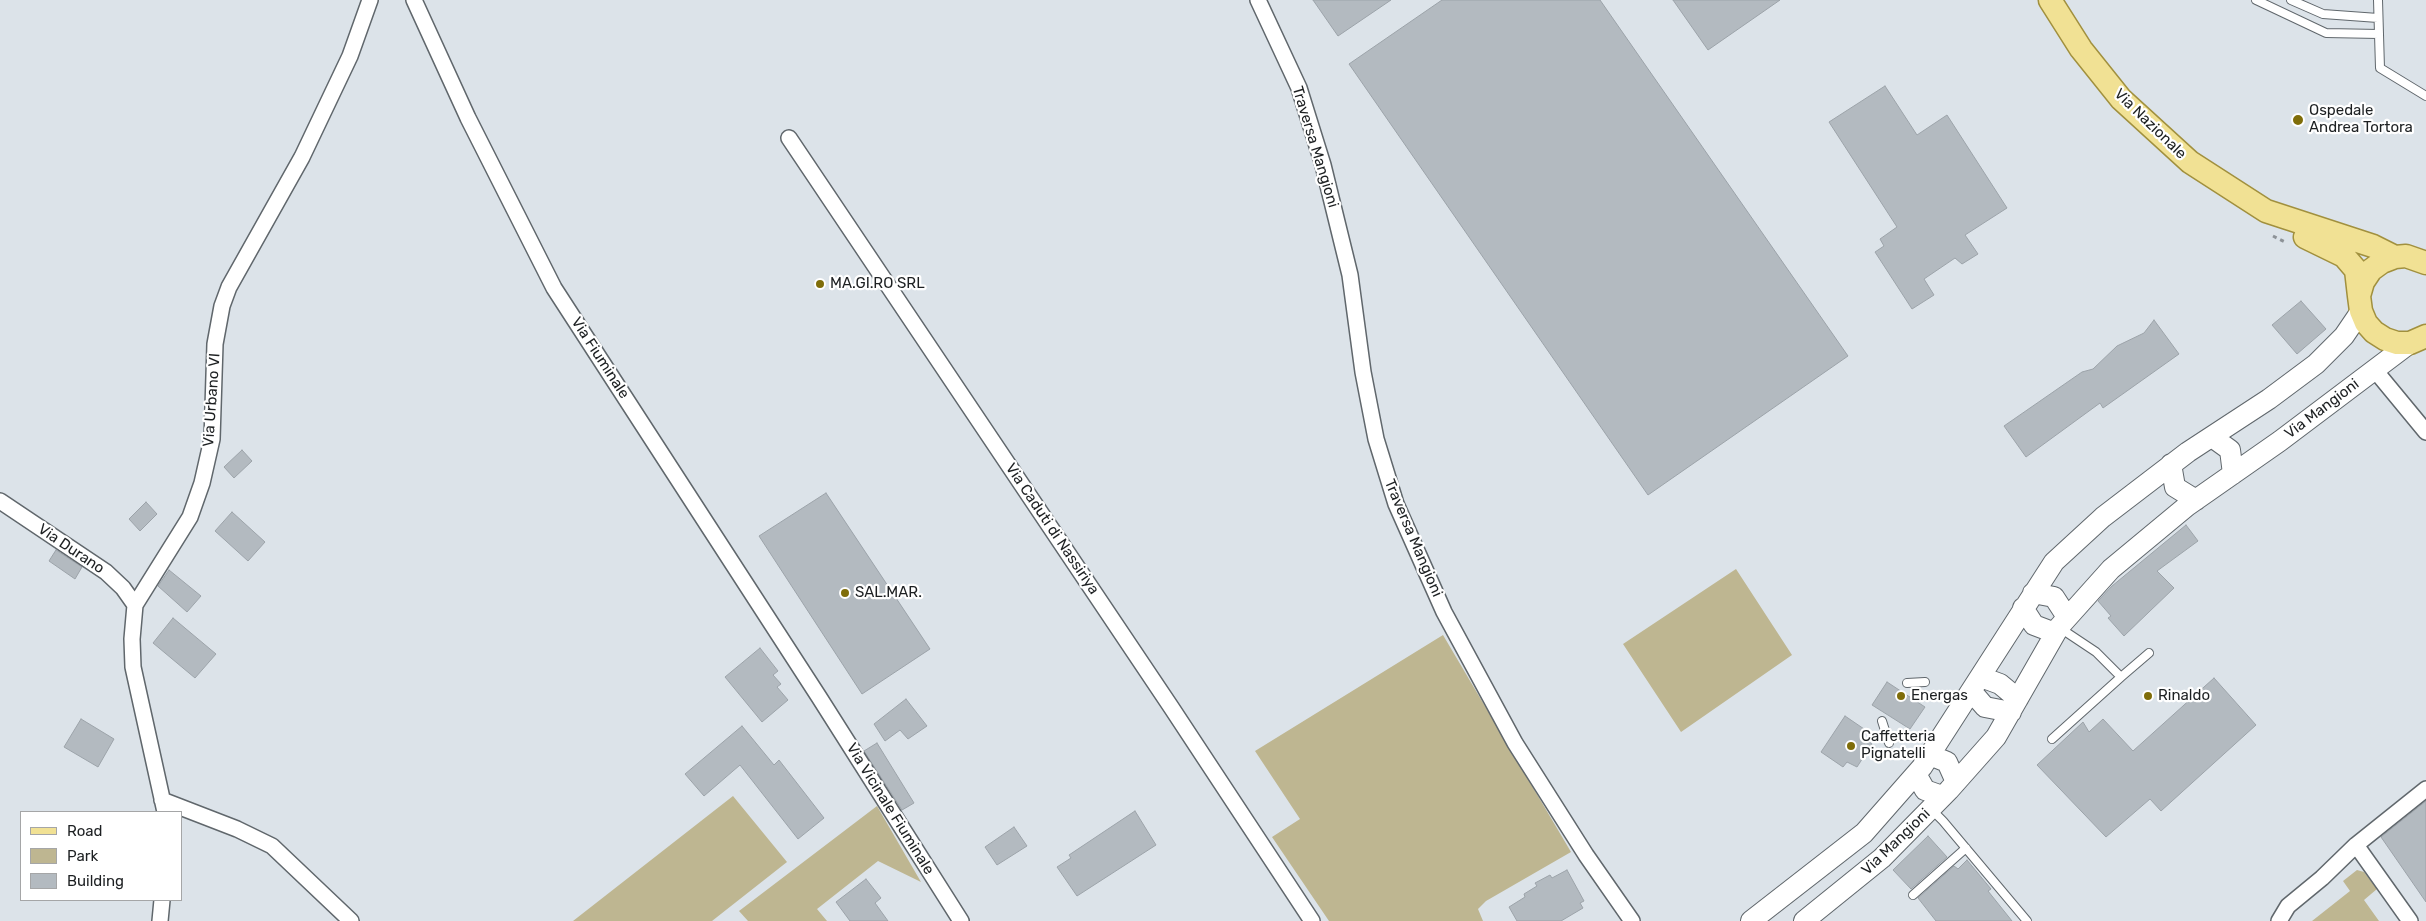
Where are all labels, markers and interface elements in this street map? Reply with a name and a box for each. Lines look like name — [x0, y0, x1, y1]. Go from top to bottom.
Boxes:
street label: Traversa Mangioni — [1288, 84, 1342, 210]
street label: Via Nazionale — [2110, 85, 2190, 163]
place label: Ospedale Andrea Tortora — [2309, 102, 2413, 137]
marker: Ospedale Andrea Tortora — [2291, 113, 2305, 127]
place label: MA.GI.RO SRL — [830, 275, 925, 293]
marker: MA.GI.RO SRL — [814, 278, 826, 290]
street label: Via Fiuminale — [567, 314, 633, 402]
street label: Via Urbano VI — [200, 352, 224, 448]
street label: Via Mangioni — [2281, 375, 2363, 443]
street label: Via Caduti di Nassiriya — [1001, 460, 1103, 598]
street label: Traversa Mangioni — [1380, 476, 1446, 600]
street label: Via Durano — [34, 520, 108, 578]
place label: SAL.MAR. — [855, 584, 922, 602]
marker: SAL.MAR. — [839, 587, 851, 599]
place label: Energas — [1911, 687, 1968, 705]
place label: Rinaldo — [2158, 687, 2210, 705]
marker: Energas — [1895, 690, 1907, 702]
marker: Rinaldo — [2142, 690, 2154, 702]
place label: Caffetteria Pignatelli — [1861, 728, 1936, 763]
street label: Via Vicinale Fiuminale — [842, 740, 938, 878]
marker: Caffetteria Pignatelli — [1845, 740, 1857, 752]
street label: Via Mangioni — [1858, 805, 1934, 879]
legend — [20, 811, 182, 901]
text: Road — [67, 822, 103, 840]
text: Park — [67, 847, 98, 865]
text: Building — [67, 872, 124, 890]

